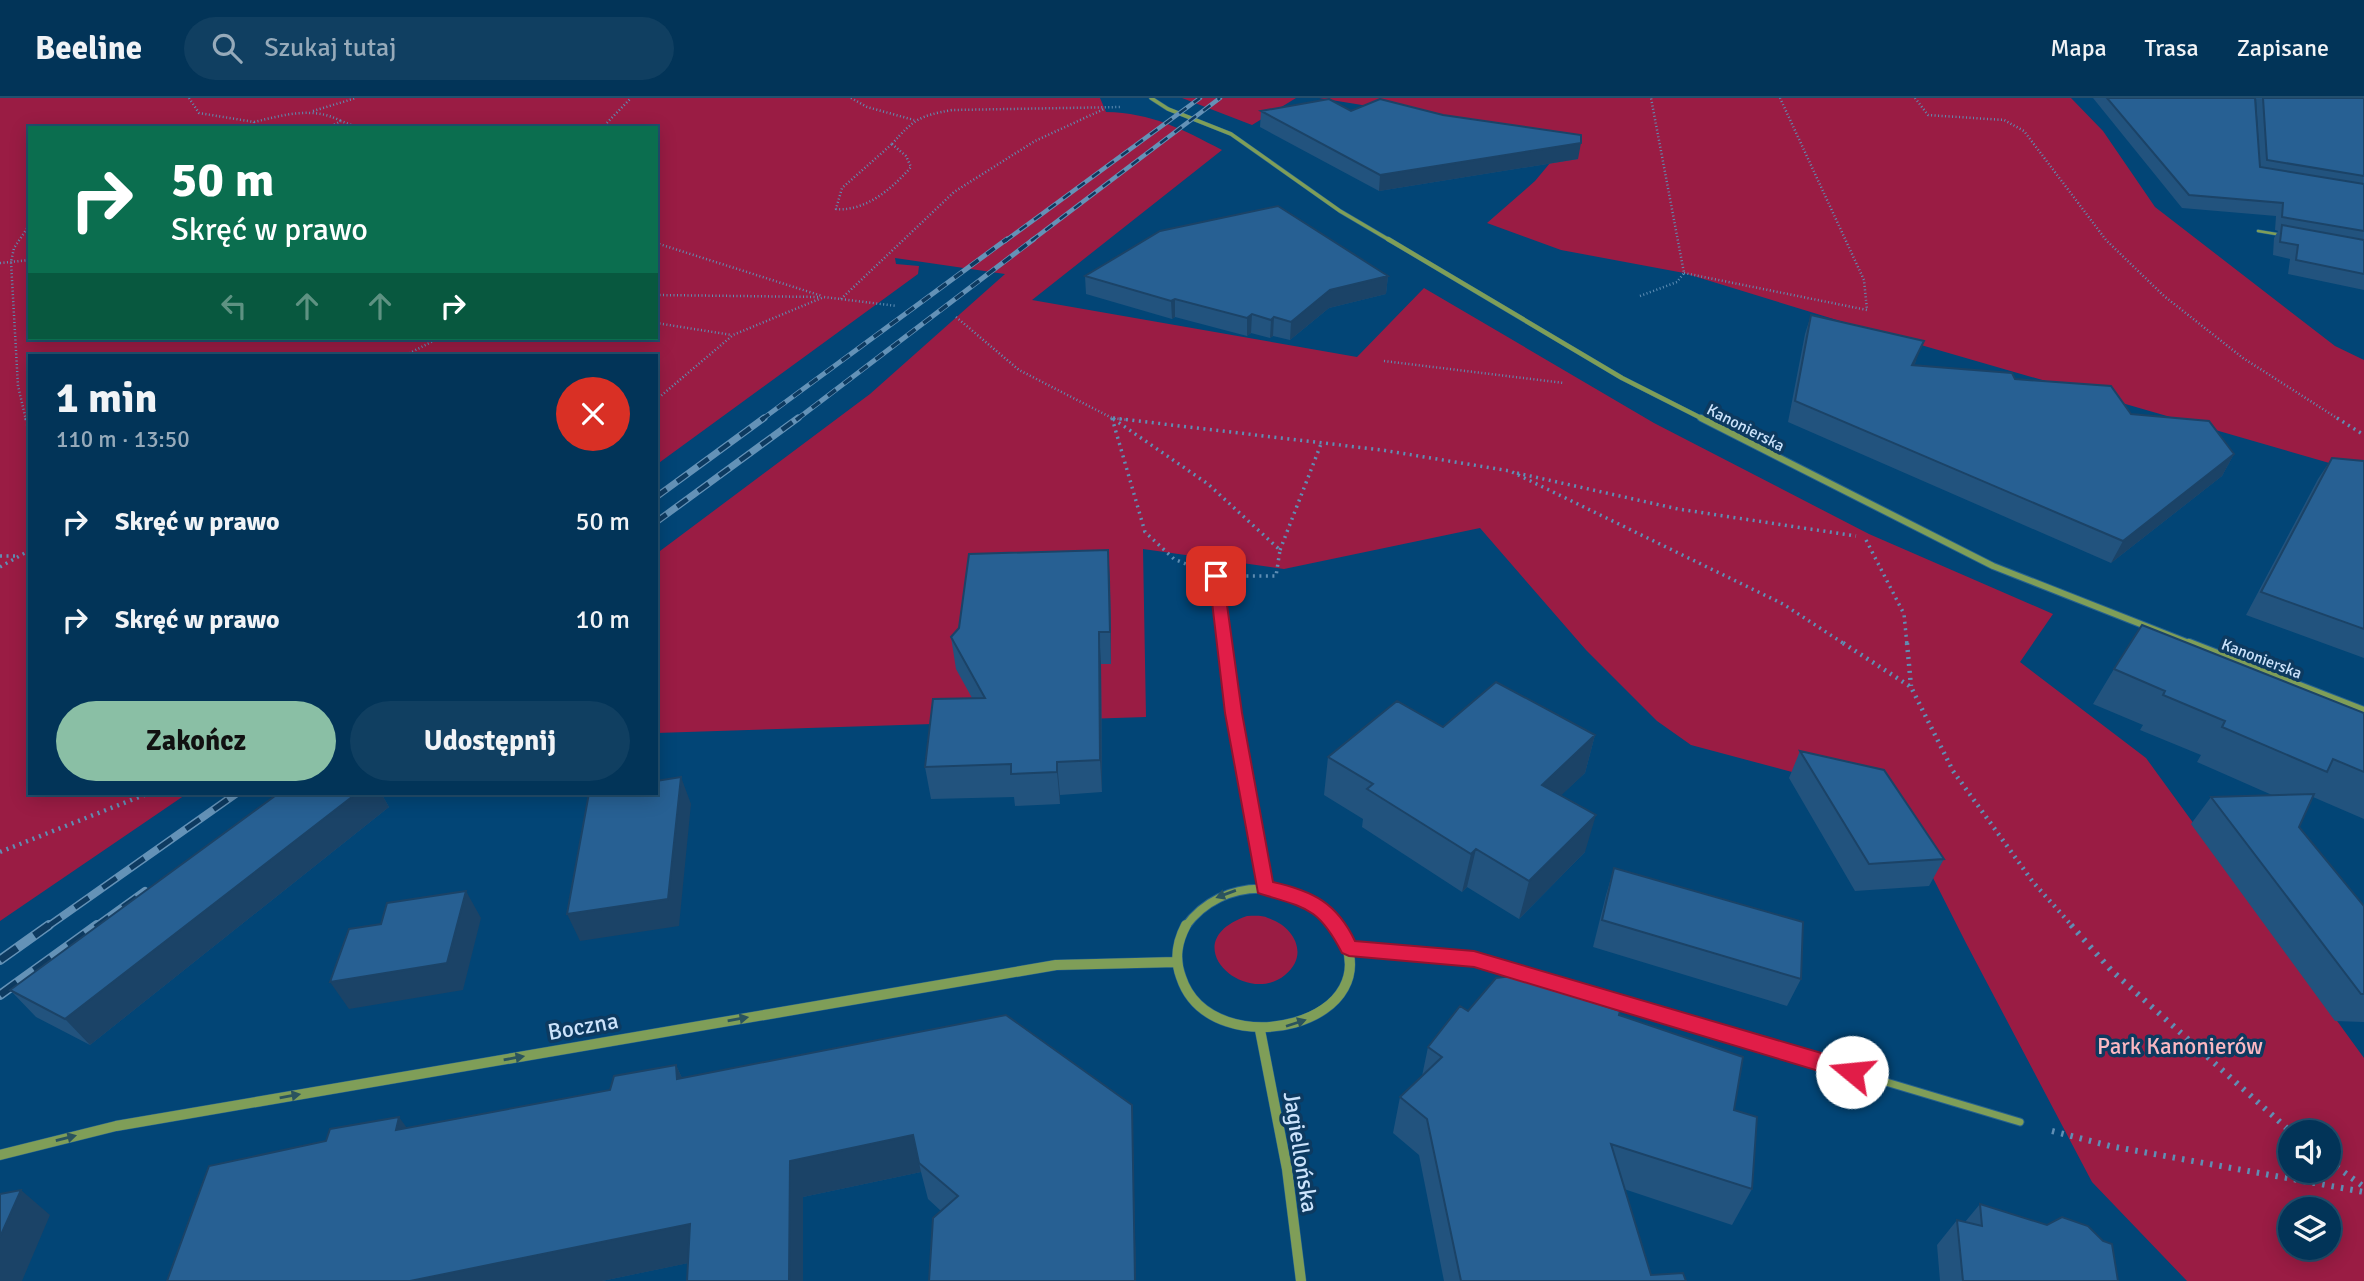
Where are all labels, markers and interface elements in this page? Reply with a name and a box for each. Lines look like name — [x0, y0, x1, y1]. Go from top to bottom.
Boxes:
search box — [184, 17, 674, 80]
text: Beeline — [35, 28, 142, 69]
icon: search — [208, 29, 246, 67]
text: Szukaj tutaj — [264, 32, 396, 64]
text: Mapa — [2050, 33, 2107, 63]
text: Trasa — [2145, 33, 2199, 63]
text: Zapisane — [2237, 33, 2329, 63]
text: 50 m — [171, 150, 274, 210]
icon: right — [56, 154, 147, 245]
text: Skręć w prawo — [171, 210, 368, 249]
icon: left — [215, 287, 253, 325]
icon: ahead — [288, 287, 326, 325]
icon: ahead — [361, 287, 399, 325]
icon: right — [434, 287, 472, 325]
text: 1 min — [56, 373, 157, 424]
button: close — [556, 377, 630, 451]
street label: Kanonierska — [1703, 400, 1788, 456]
text: 110 m · 13:50 — [56, 425, 190, 454]
icon: right — [56, 503, 94, 541]
text: Skręć w prawo — [115, 506, 280, 538]
text: 50 m — [575, 506, 630, 538]
pin — [1186, 546, 1246, 606]
icon: arrive — [1197, 557, 1235, 595]
icon: right — [56, 601, 94, 639]
text: Skręć w prawo — [115, 604, 280, 636]
text: 10 m — [575, 604, 630, 636]
street label: Kanonierska — [2218, 634, 2305, 683]
button: Zakończ — [56, 701, 336, 781]
button: Udostępnij — [350, 701, 630, 781]
one-way arrow — [1215, 889, 1236, 900]
street label: Boczna — [546, 1006, 621, 1047]
one-way arrow — [727, 1013, 749, 1024]
one-way arrow — [1286, 1017, 1307, 1028]
park label: Park Kanonierów — [2097, 1032, 2263, 1061]
position arrow — [1815, 1035, 1889, 1109]
one-way arrow — [503, 1052, 525, 1063]
one-way arrow — [279, 1090, 301, 1101]
street label: Jagiellońska — [1277, 1090, 1324, 1215]
map controls — [2278, 1120, 2341, 1260]
button: sound — [2278, 1120, 2341, 1183]
one-way arrow — [55, 1132, 77, 1143]
button: layers — [2278, 1197, 2341, 1260]

